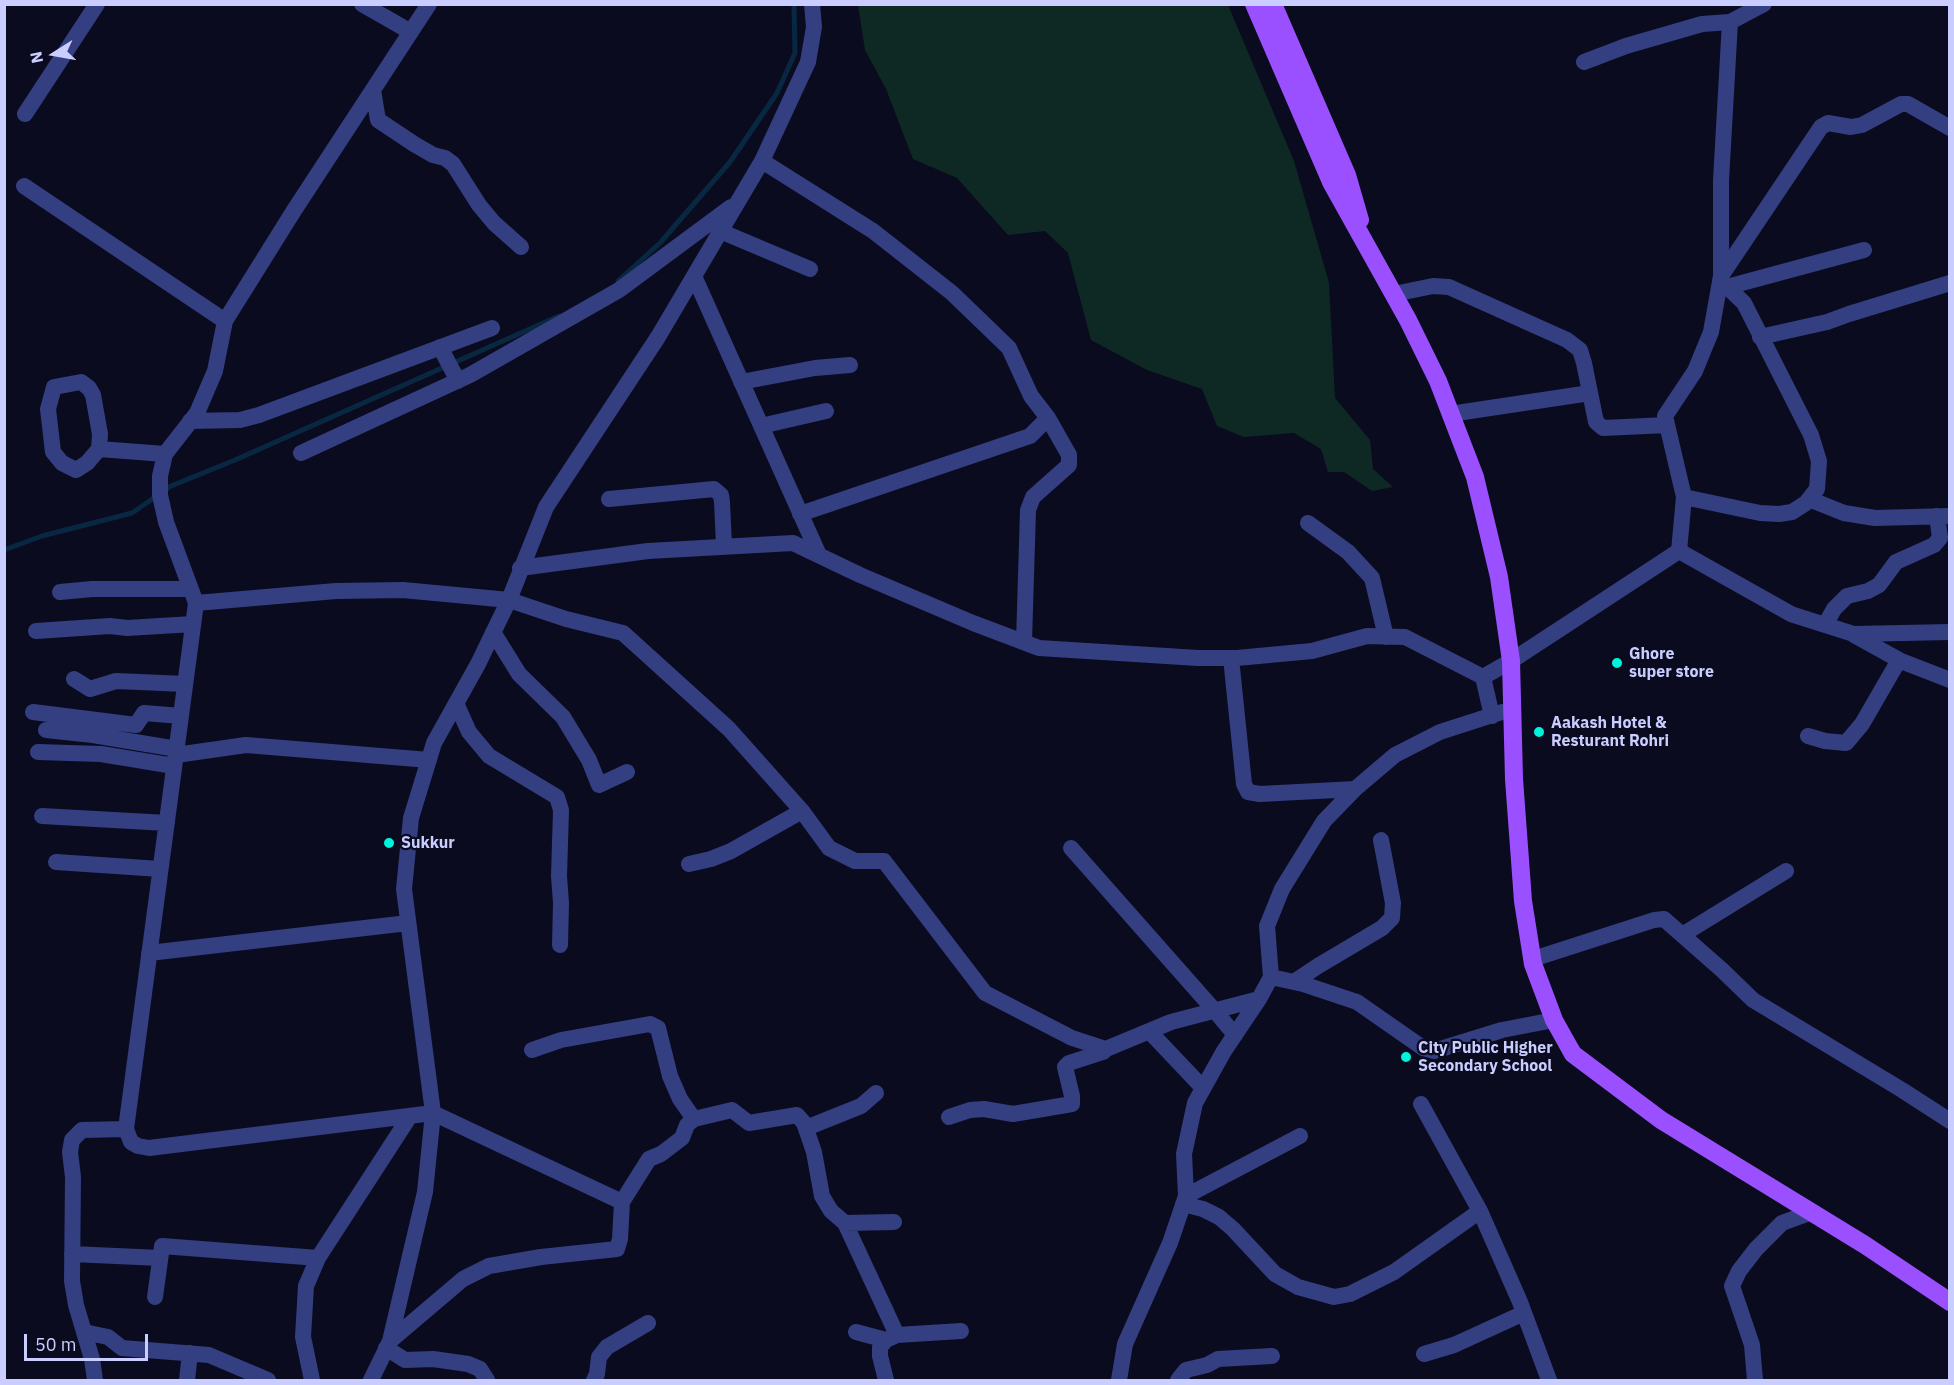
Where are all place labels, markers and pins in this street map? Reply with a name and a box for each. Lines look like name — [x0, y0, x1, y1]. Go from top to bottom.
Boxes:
place label: Ghore super store — [1629, 644, 1714, 682]
marker: Ghore super store — [1610, 656, 1624, 670]
place label: Aakash Hotel & Resturant Rohri — [1551, 713, 1669, 751]
marker: Aakash Hotel & Resturant Rohri — [1532, 725, 1546, 739]
place label: Sukkur — [401, 833, 455, 853]
marker: Sukkur — [382, 836, 396, 850]
place label: City Public Higher Secondary School — [1418, 1038, 1553, 1076]
marker: City Public Higher Secondary School — [1399, 1050, 1413, 1064]

